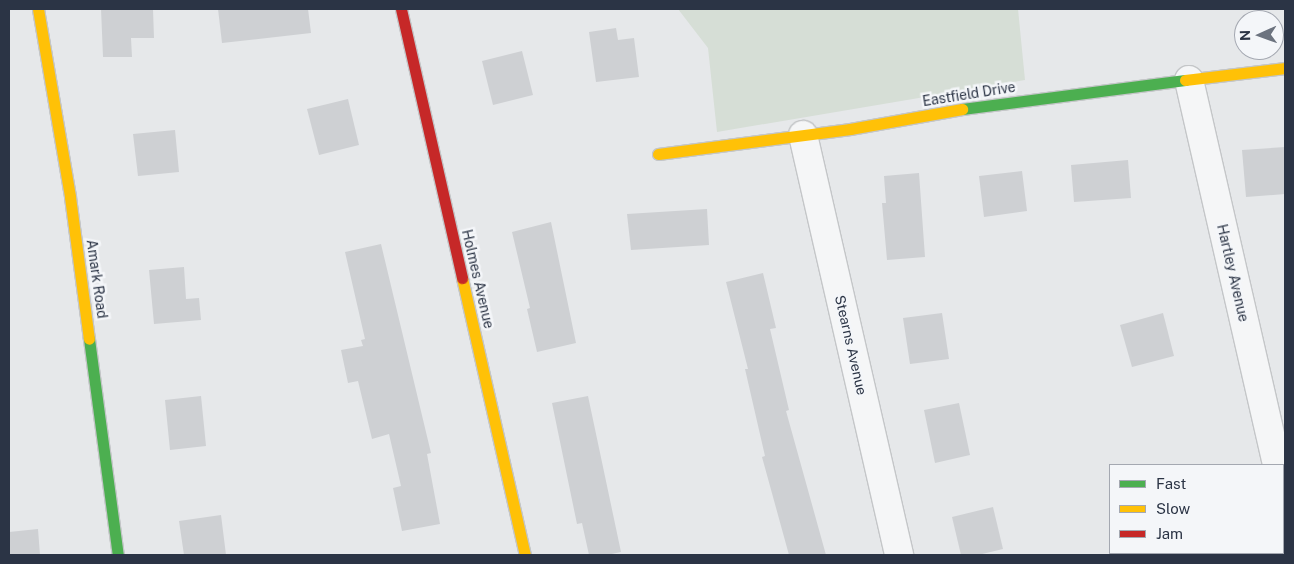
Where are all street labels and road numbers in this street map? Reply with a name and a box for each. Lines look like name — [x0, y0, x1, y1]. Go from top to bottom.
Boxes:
street label: Eastfield Drive — [921, 78, 1017, 110]
street label: Hartley Avenue — [1214, 222, 1252, 324]
street label: Holmes Avenue — [458, 228, 498, 330]
street label: Amark Road — [83, 238, 111, 320]
street label: Stearns Avenue — [831, 293, 871, 397]

